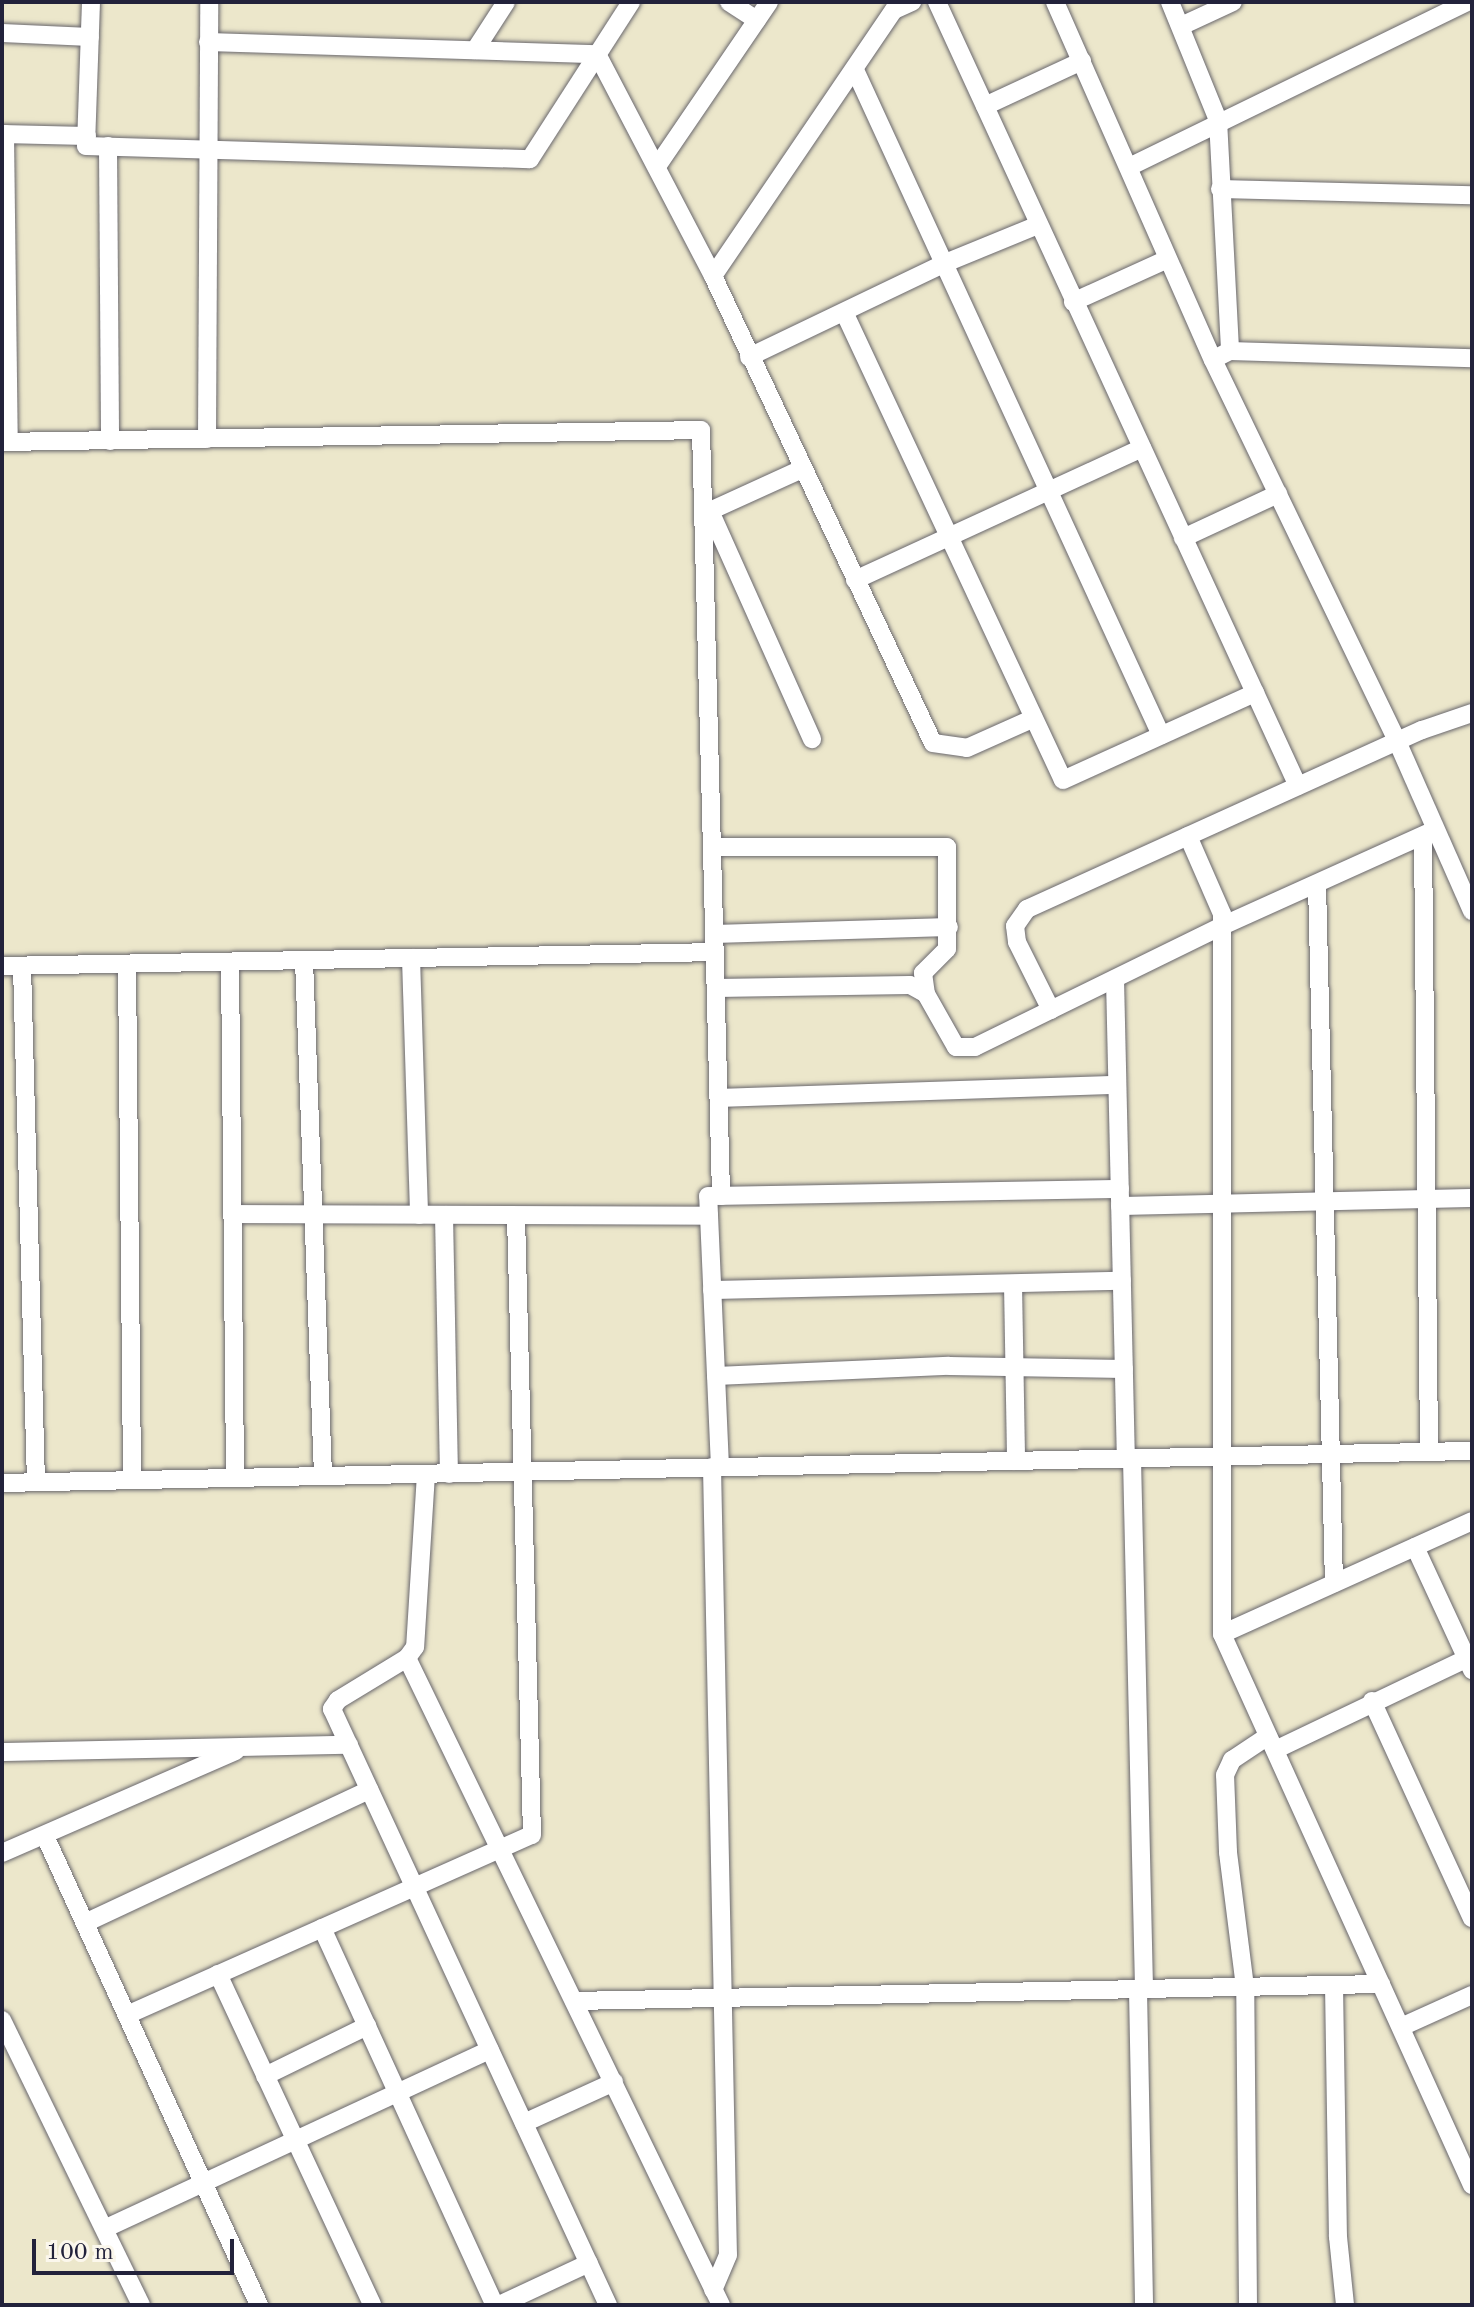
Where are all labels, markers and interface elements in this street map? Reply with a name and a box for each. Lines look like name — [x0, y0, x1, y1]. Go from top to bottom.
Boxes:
scale bar — [36, 2223, 238, 2273]
text: 100 m — [46, 2241, 114, 2265]

